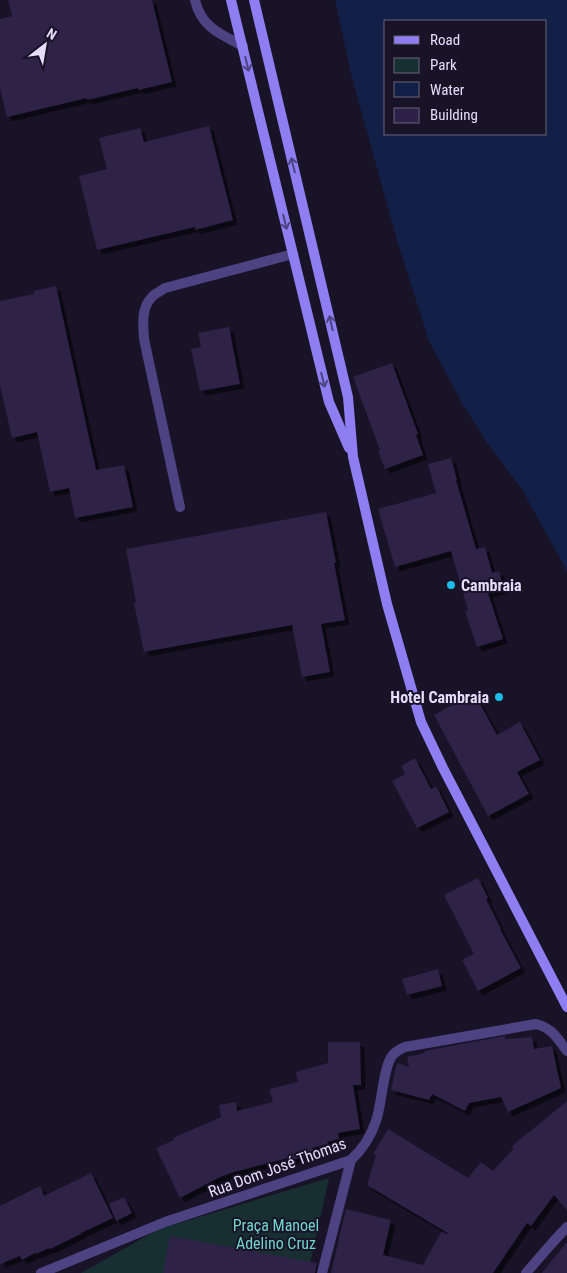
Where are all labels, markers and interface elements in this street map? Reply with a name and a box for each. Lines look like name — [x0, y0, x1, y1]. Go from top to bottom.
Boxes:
north arrow — [20, 20, 70, 70]
legend — [384, 20, 547, 135]
text: N — [44, 25, 59, 43]
text: Road — [430, 31, 460, 49]
one-way arrow — [243, 56, 252, 72]
text: Park — [430, 56, 457, 74]
text: Water — [430, 81, 465, 99]
text: Building — [430, 106, 478, 124]
one-way arrow — [288, 157, 297, 173]
one-way arrow — [281, 214, 290, 230]
one-way arrow — [326, 315, 335, 331]
one-way arrow — [319, 372, 329, 388]
place label: Cambraia — [461, 576, 522, 595]
marker: Cambraia — [445, 579, 457, 591]
place label: Hotel Cambraia — [390, 688, 489, 707]
marker: Hotel Cambraia — [493, 691, 505, 703]
street label: Rua Dom José Thomas — [206, 1134, 349, 1201]
park label: Praça Manoel Adelino Cruz — [233, 1216, 319, 1253]

